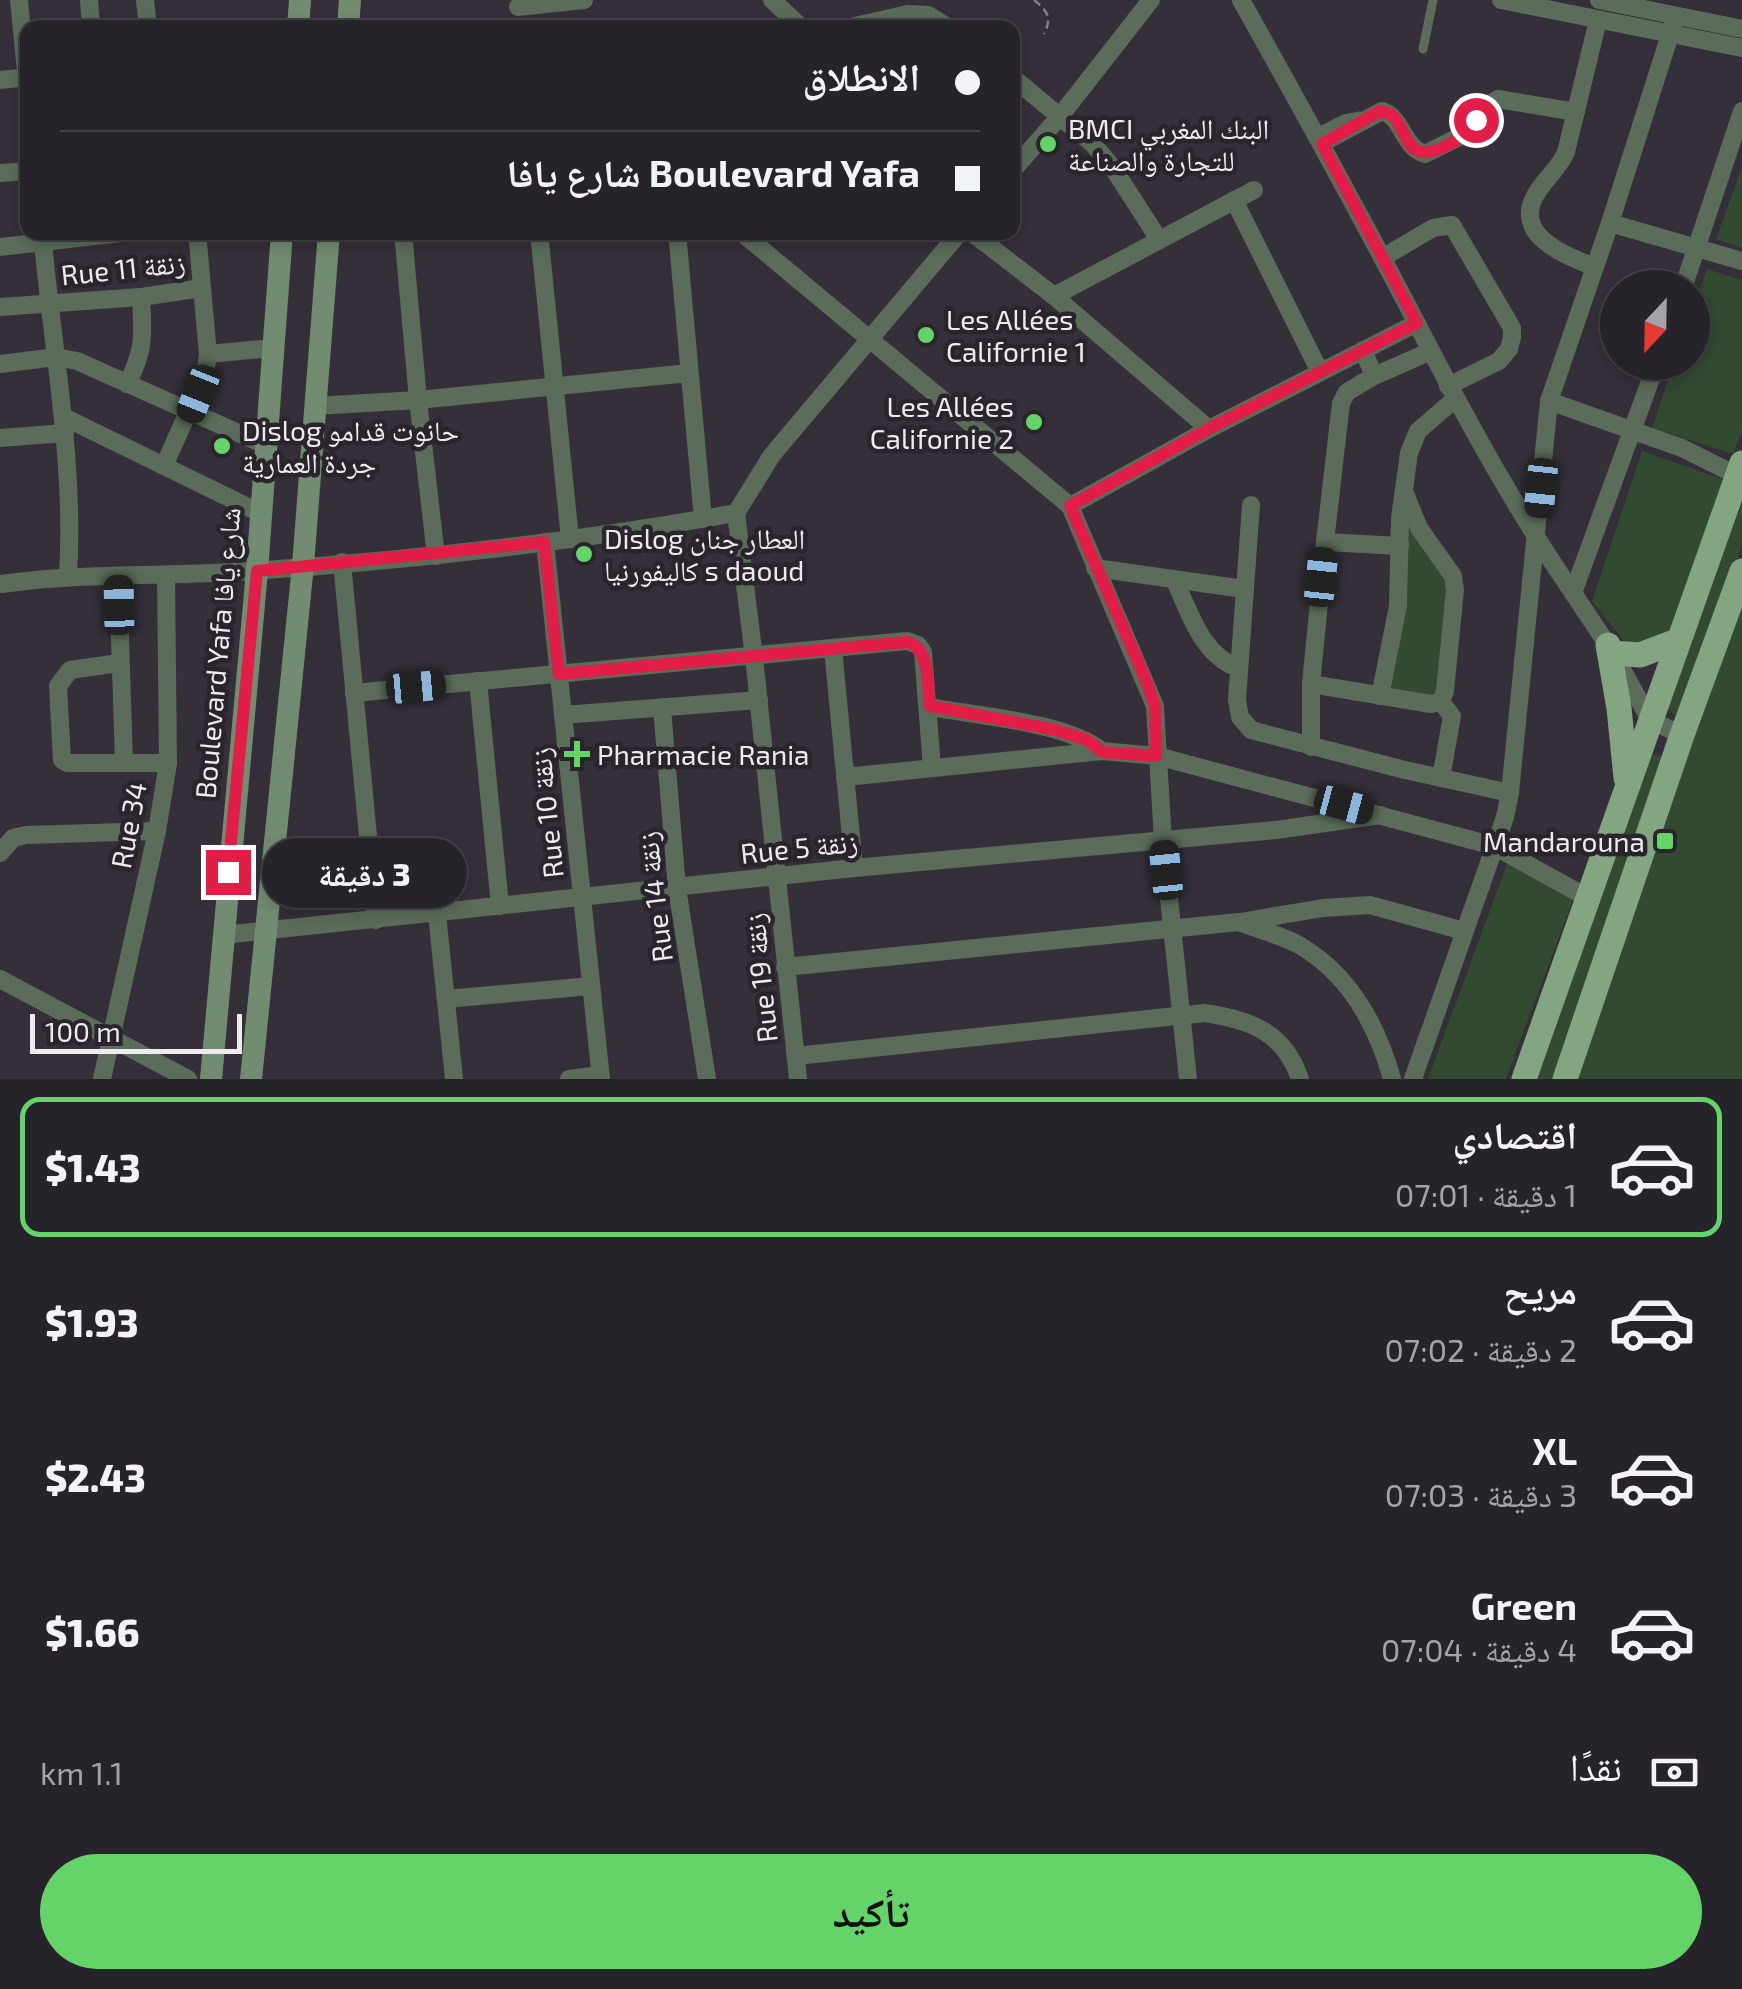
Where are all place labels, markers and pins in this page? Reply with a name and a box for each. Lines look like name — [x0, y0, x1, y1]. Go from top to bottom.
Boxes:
place label: BMCI البنك المغربي للتجارة والصناعة — [1068, 111, 1269, 177]
marker: BMCI البنك المغربي للتجارة والصناعة — [1037, 133, 1059, 155]
place label: Les Allées Californie 1 — [946, 302, 1086, 368]
marker: Les Allées Californie 1 — [915, 324, 937, 346]
place label: Les Allées Californie 2 — [870, 389, 1014, 455]
marker: Les Allées Californie 2 — [1023, 411, 1045, 433]
place label: Dislog حانوت قدامو جردة العمارية — [242, 413, 459, 479]
marker: Dislog حانوت قدامو جردة العمارية — [211, 435, 233, 457]
place label: Dislog العطار جنان كاليفورنيا s daoud — [604, 521, 805, 587]
marker: Dislog العطار جنان كاليفورنيا s daoud — [573, 543, 595, 565]
place label: Pharmacie Rania — [597, 737, 809, 771]
marker: Pharmacie Rania — [566, 743, 588, 765]
place label: Mandarouna — [1483, 824, 1645, 858]
marker: Mandarouna — [1654, 830, 1676, 852]

